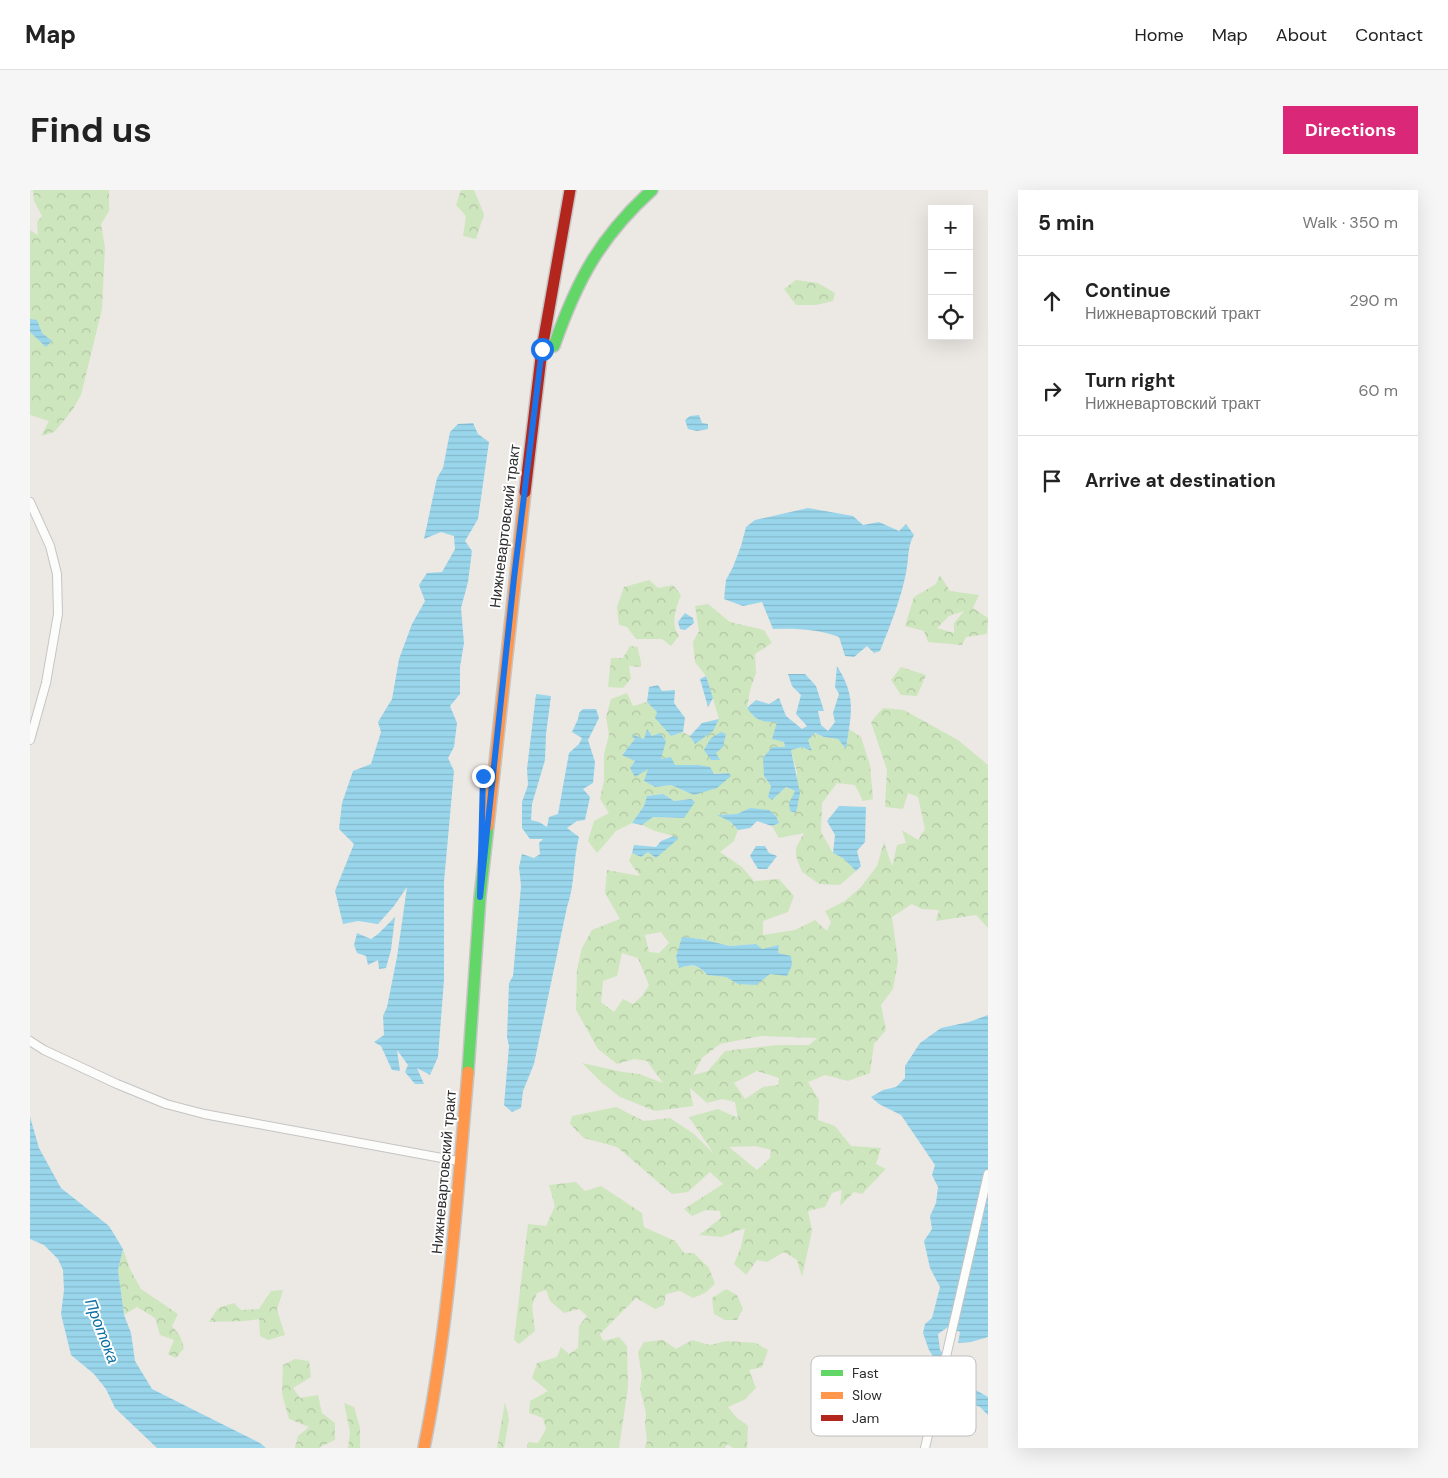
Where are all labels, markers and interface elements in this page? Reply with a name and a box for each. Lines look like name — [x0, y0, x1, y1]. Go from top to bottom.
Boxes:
text: Map — [25, 19, 76, 50]
text: Home — [1134, 23, 1184, 47]
text: Map — [1212, 23, 1248, 47]
text: About — [1276, 23, 1327, 47]
text: Contact — [1355, 23, 1423, 47]
button: Directions — [1283, 106, 1418, 154]
text: Find us — [30, 107, 152, 153]
map controls — [928, 205, 973, 340]
button: + — [928, 205, 973, 250]
text: 5 min — [1038, 209, 1094, 237]
text: Walk · 350 m — [1303, 212, 1398, 233]
button: − — [928, 250, 973, 295]
text: Continue — [1085, 278, 1171, 303]
icon: ahead — [1038, 287, 1066, 315]
text: 290 m — [1349, 290, 1398, 311]
button: locate — [928, 295, 973, 340]
text: Нижневартовский тракт — [1085, 303, 1261, 324]
route start — [531, 338, 554, 361]
text: Turn right — [1085, 368, 1175, 393]
icon: right — [1038, 377, 1066, 405]
text: 60 m — [1358, 380, 1398, 401]
text: Нижневартовский тракт — [1085, 393, 1261, 414]
street label: Нижневартовский тракт — [485, 443, 525, 609]
icon: arrive — [1038, 467, 1066, 495]
text: Arrive at destination — [1085, 468, 1276, 493]
route end — [472, 765, 495, 788]
street label: Нижневартовский тракт — [427, 1089, 461, 1255]
water label: Протока — [80, 1296, 124, 1367]
legend — [811, 1356, 976, 1436]
text: Fast — [852, 1364, 879, 1382]
text: Slow — [852, 1386, 882, 1404]
text: Jam — [852, 1409, 879, 1427]

